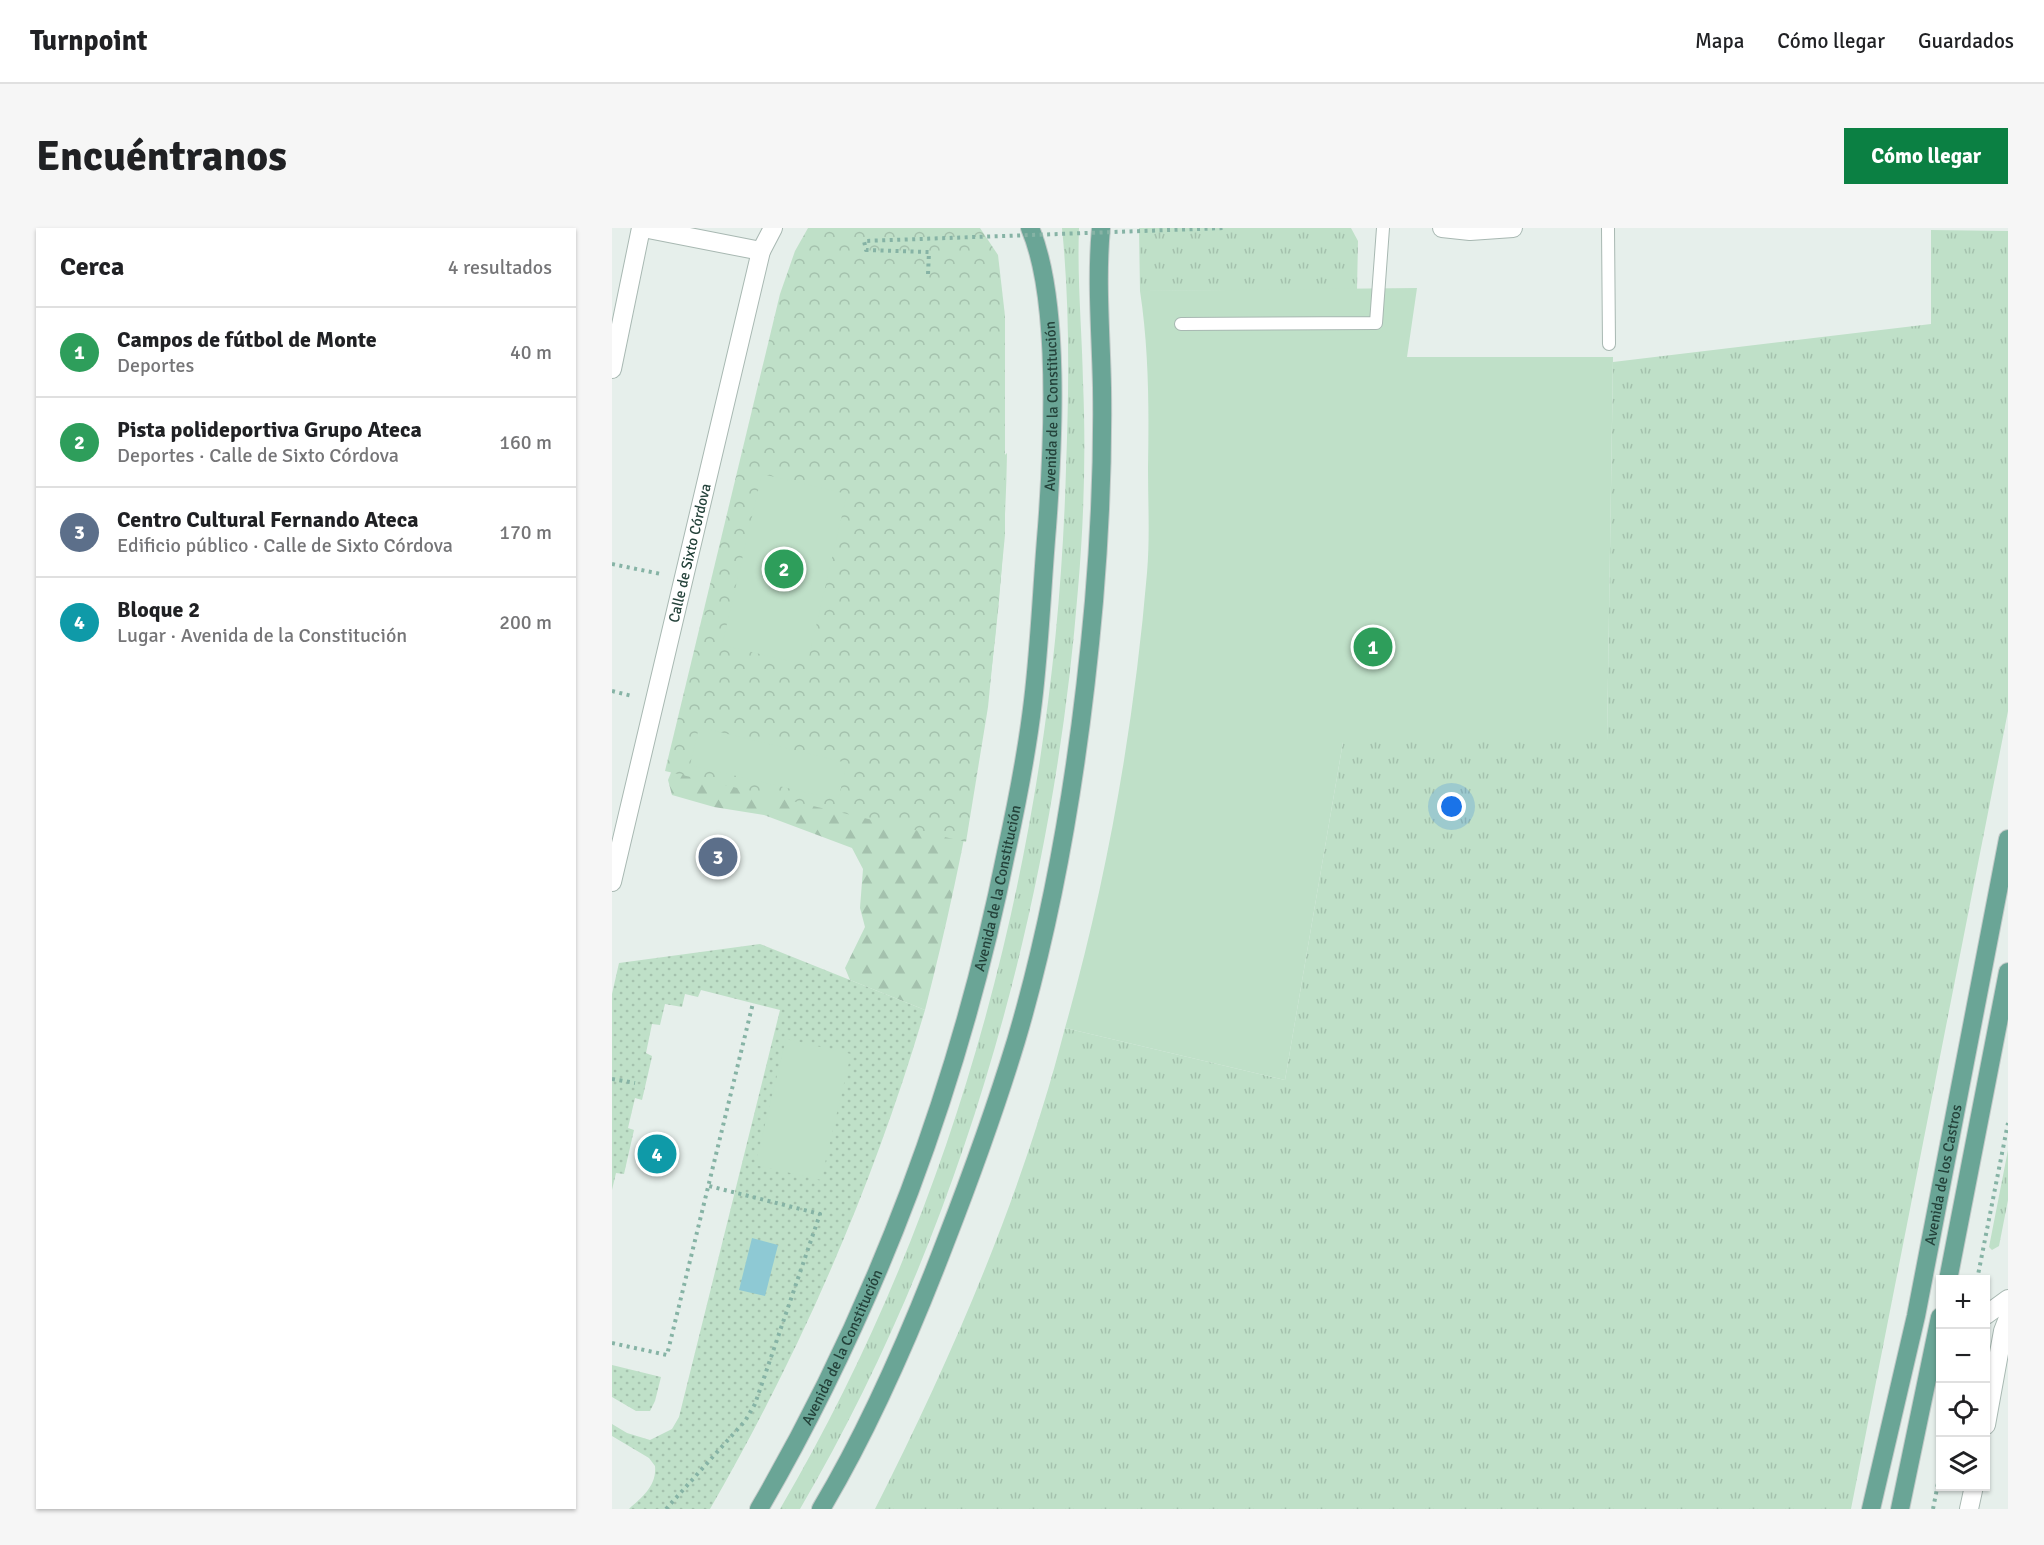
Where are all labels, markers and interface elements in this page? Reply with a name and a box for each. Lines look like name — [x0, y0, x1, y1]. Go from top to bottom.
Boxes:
text: Turnpoint — [30, 24, 147, 58]
text: Mapa — [1695, 28, 1744, 54]
text: Cómo llegar — [1777, 28, 1885, 54]
text: Guardados — [1918, 28, 2014, 54]
button: Cómo llegar — [1844, 128, 2008, 184]
text: Encuéntranos — [36, 131, 287, 182]
text: Cerca — [60, 251, 124, 283]
text: 4 resultados — [448, 255, 552, 280]
street label: Avenida de la Constitución — [1040, 321, 1062, 492]
text: Campos de fútbol de Monte — [117, 326, 377, 353]
text: 1 — [74, 340, 85, 365]
text: 40 m — [510, 340, 552, 365]
text: Deportes — [117, 353, 194, 378]
text: Pista polideportiva Grupo Ateca — [117, 416, 422, 443]
text: 2 — [74, 430, 85, 455]
text: 160 m — [499, 430, 552, 455]
text: Deportes · Calle de Sixto Córdova — [117, 443, 399, 468]
street label: Calle de Sixto Córdova — [665, 482, 715, 624]
text: Centro Cultural Fernando Ateca — [117, 506, 419, 533]
text: 3 — [74, 520, 85, 545]
text: 170 m — [499, 520, 552, 545]
text: Edificio público · Calle de Sixto Córdova — [117, 533, 453, 558]
pin: 2 — [764, 546, 804, 592]
text: Bloque 2 — [117, 596, 200, 623]
text: 4 — [74, 610, 85, 635]
text: 200 m — [499, 610, 552, 635]
text: Lugar · Avenida de la Constitución — [117, 623, 407, 648]
pin: 1 — [1354, 624, 1392, 670]
your location — [1437, 792, 1466, 821]
street label: Avenida de la Constitución — [970, 803, 1025, 973]
pin: 3 — [698, 834, 738, 880]
street label: Avenida de los Castros — [1921, 1102, 1966, 1247]
pin: 4 — [638, 1132, 676, 1176]
street label: Avenida de la Constitución — [798, 1267, 886, 1428]
map controls — [1936, 1275, 1990, 1491]
button: + — [1936, 1275, 1990, 1329]
button: − — [1936, 1329, 1990, 1383]
button: locate — [1936, 1383, 1990, 1437]
button: layers — [1936, 1437, 1990, 1491]

